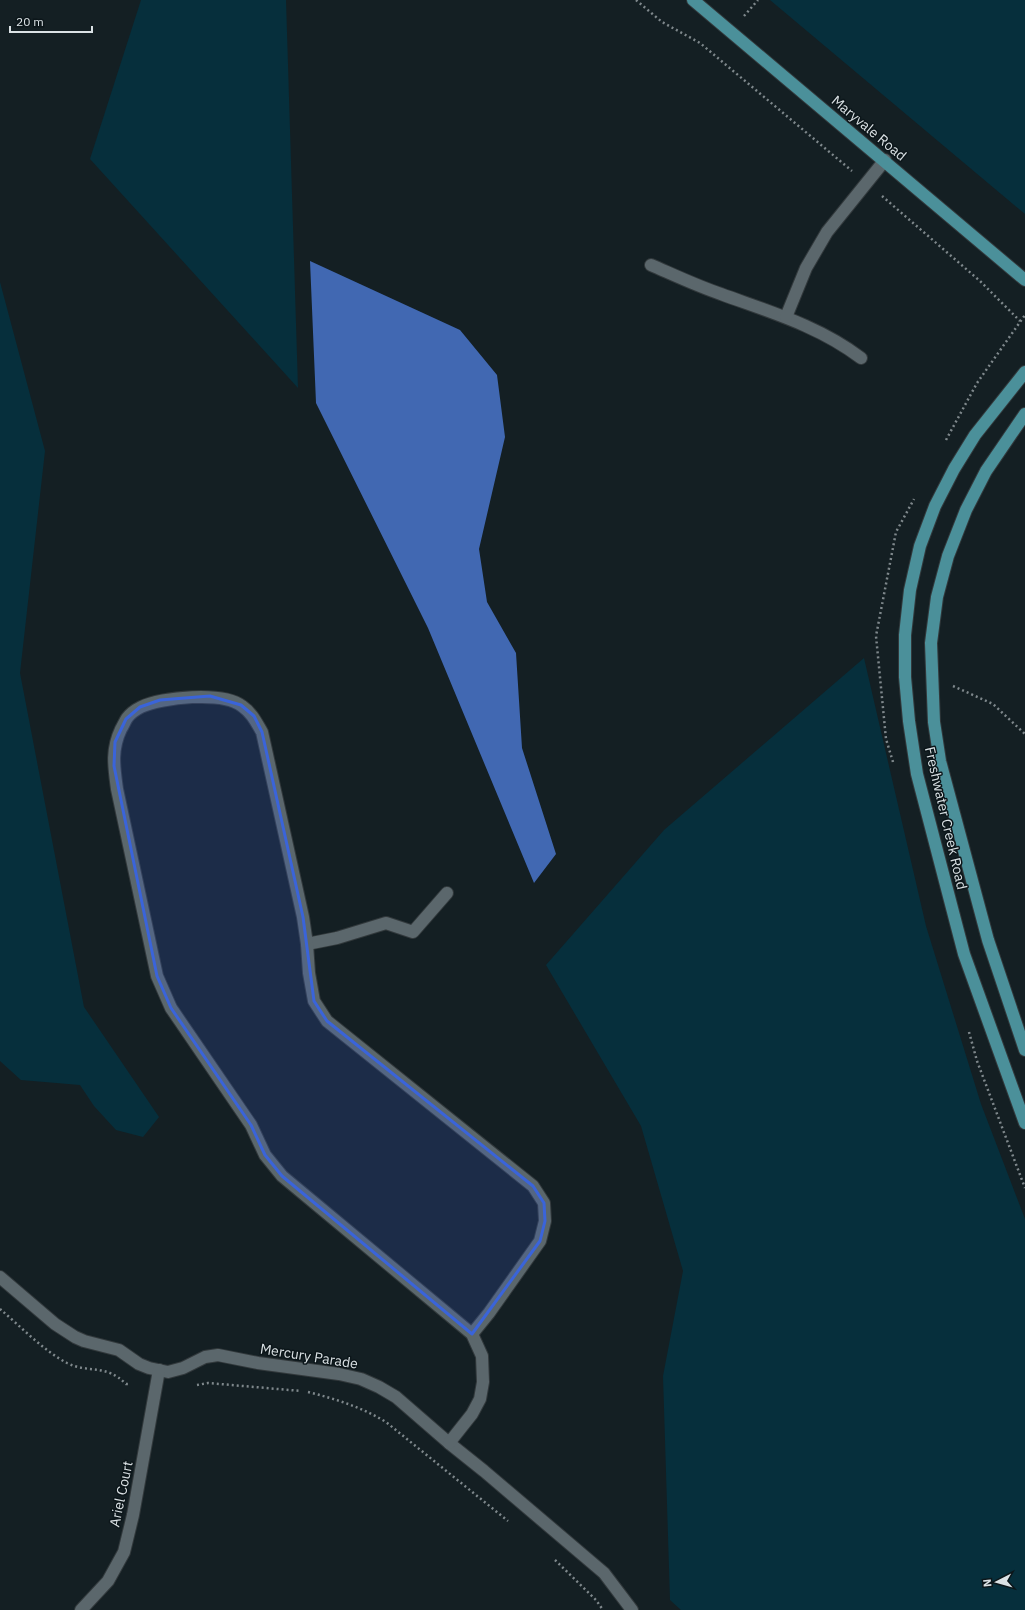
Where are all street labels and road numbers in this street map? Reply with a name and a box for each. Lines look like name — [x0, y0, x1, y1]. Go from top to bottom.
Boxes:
street label: Maryvale Road — [828, 91, 910, 165]
street label: Freshwater Creek Road — [921, 745, 971, 891]
street label: Mercury Parade — [259, 1339, 360, 1373]
street label: Ariel Court — [105, 1459, 137, 1529]

